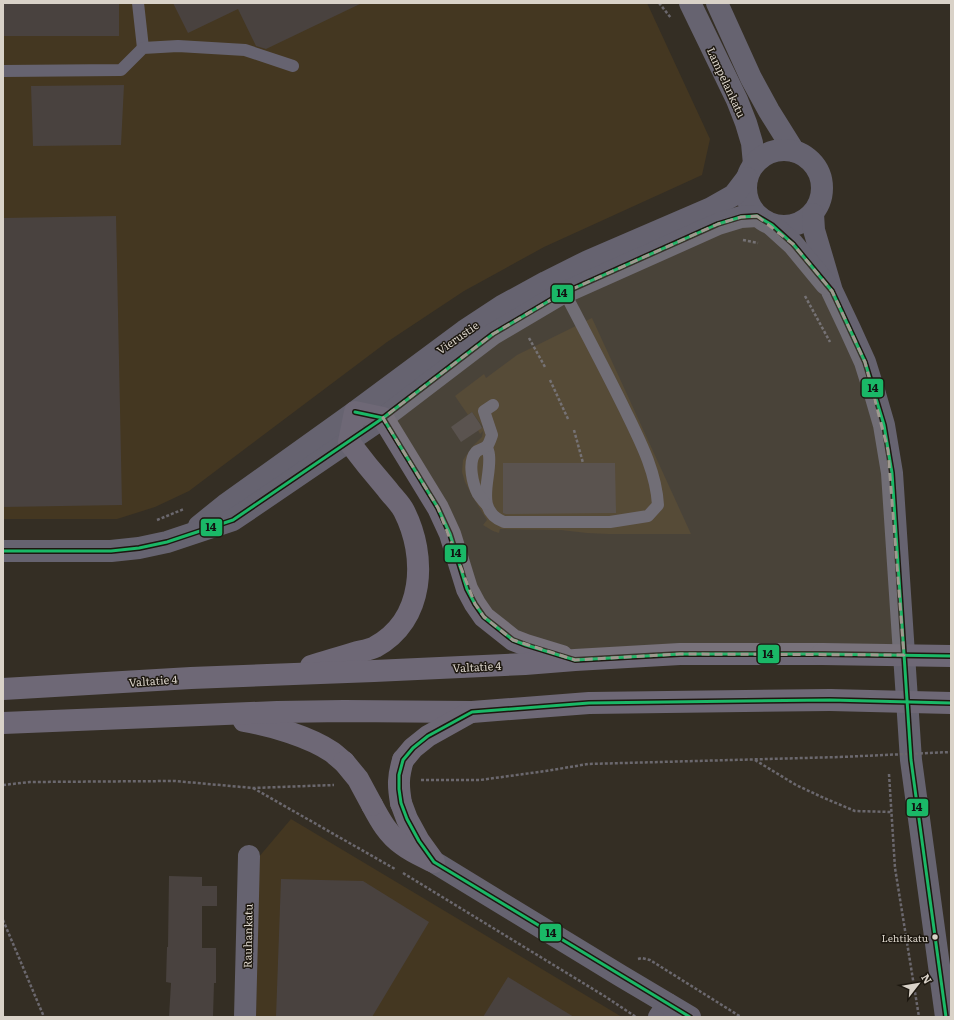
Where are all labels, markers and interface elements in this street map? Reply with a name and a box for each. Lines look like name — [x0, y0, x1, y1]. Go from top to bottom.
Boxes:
street label: Lampelankatu — [704, 44, 750, 120]
line badge: 14 — [551, 284, 574, 303]
text: 14 — [557, 284, 568, 300]
street label: Vierustie — [433, 316, 482, 357]
line badge: 14 — [861, 378, 884, 398]
text: 14 — [868, 379, 879, 395]
line badge: 14 — [200, 518, 223, 537]
text: 14 — [206, 518, 217, 534]
line badge: 14 — [444, 544, 467, 563]
text: 14 — [451, 544, 462, 560]
line badge: 14 — [757, 644, 780, 664]
text: 14 — [763, 645, 774, 661]
street label: Valtatie 4 — [452, 657, 502, 675]
street label: Valtatie 4 — [128, 670, 178, 690]
line badge: 14 — [906, 798, 929, 817]
text: 14 — [912, 798, 923, 814]
street label: Rauhankatu — [238, 904, 256, 968]
line badge: 14 — [539, 923, 562, 942]
text: 14 — [546, 924, 557, 940]
place label: Lehtikatu — [881, 930, 929, 945]
marker: Lehtikatu — [930, 932, 940, 942]
north arrow — [898, 964, 938, 1004]
text: N — [918, 970, 937, 986]

